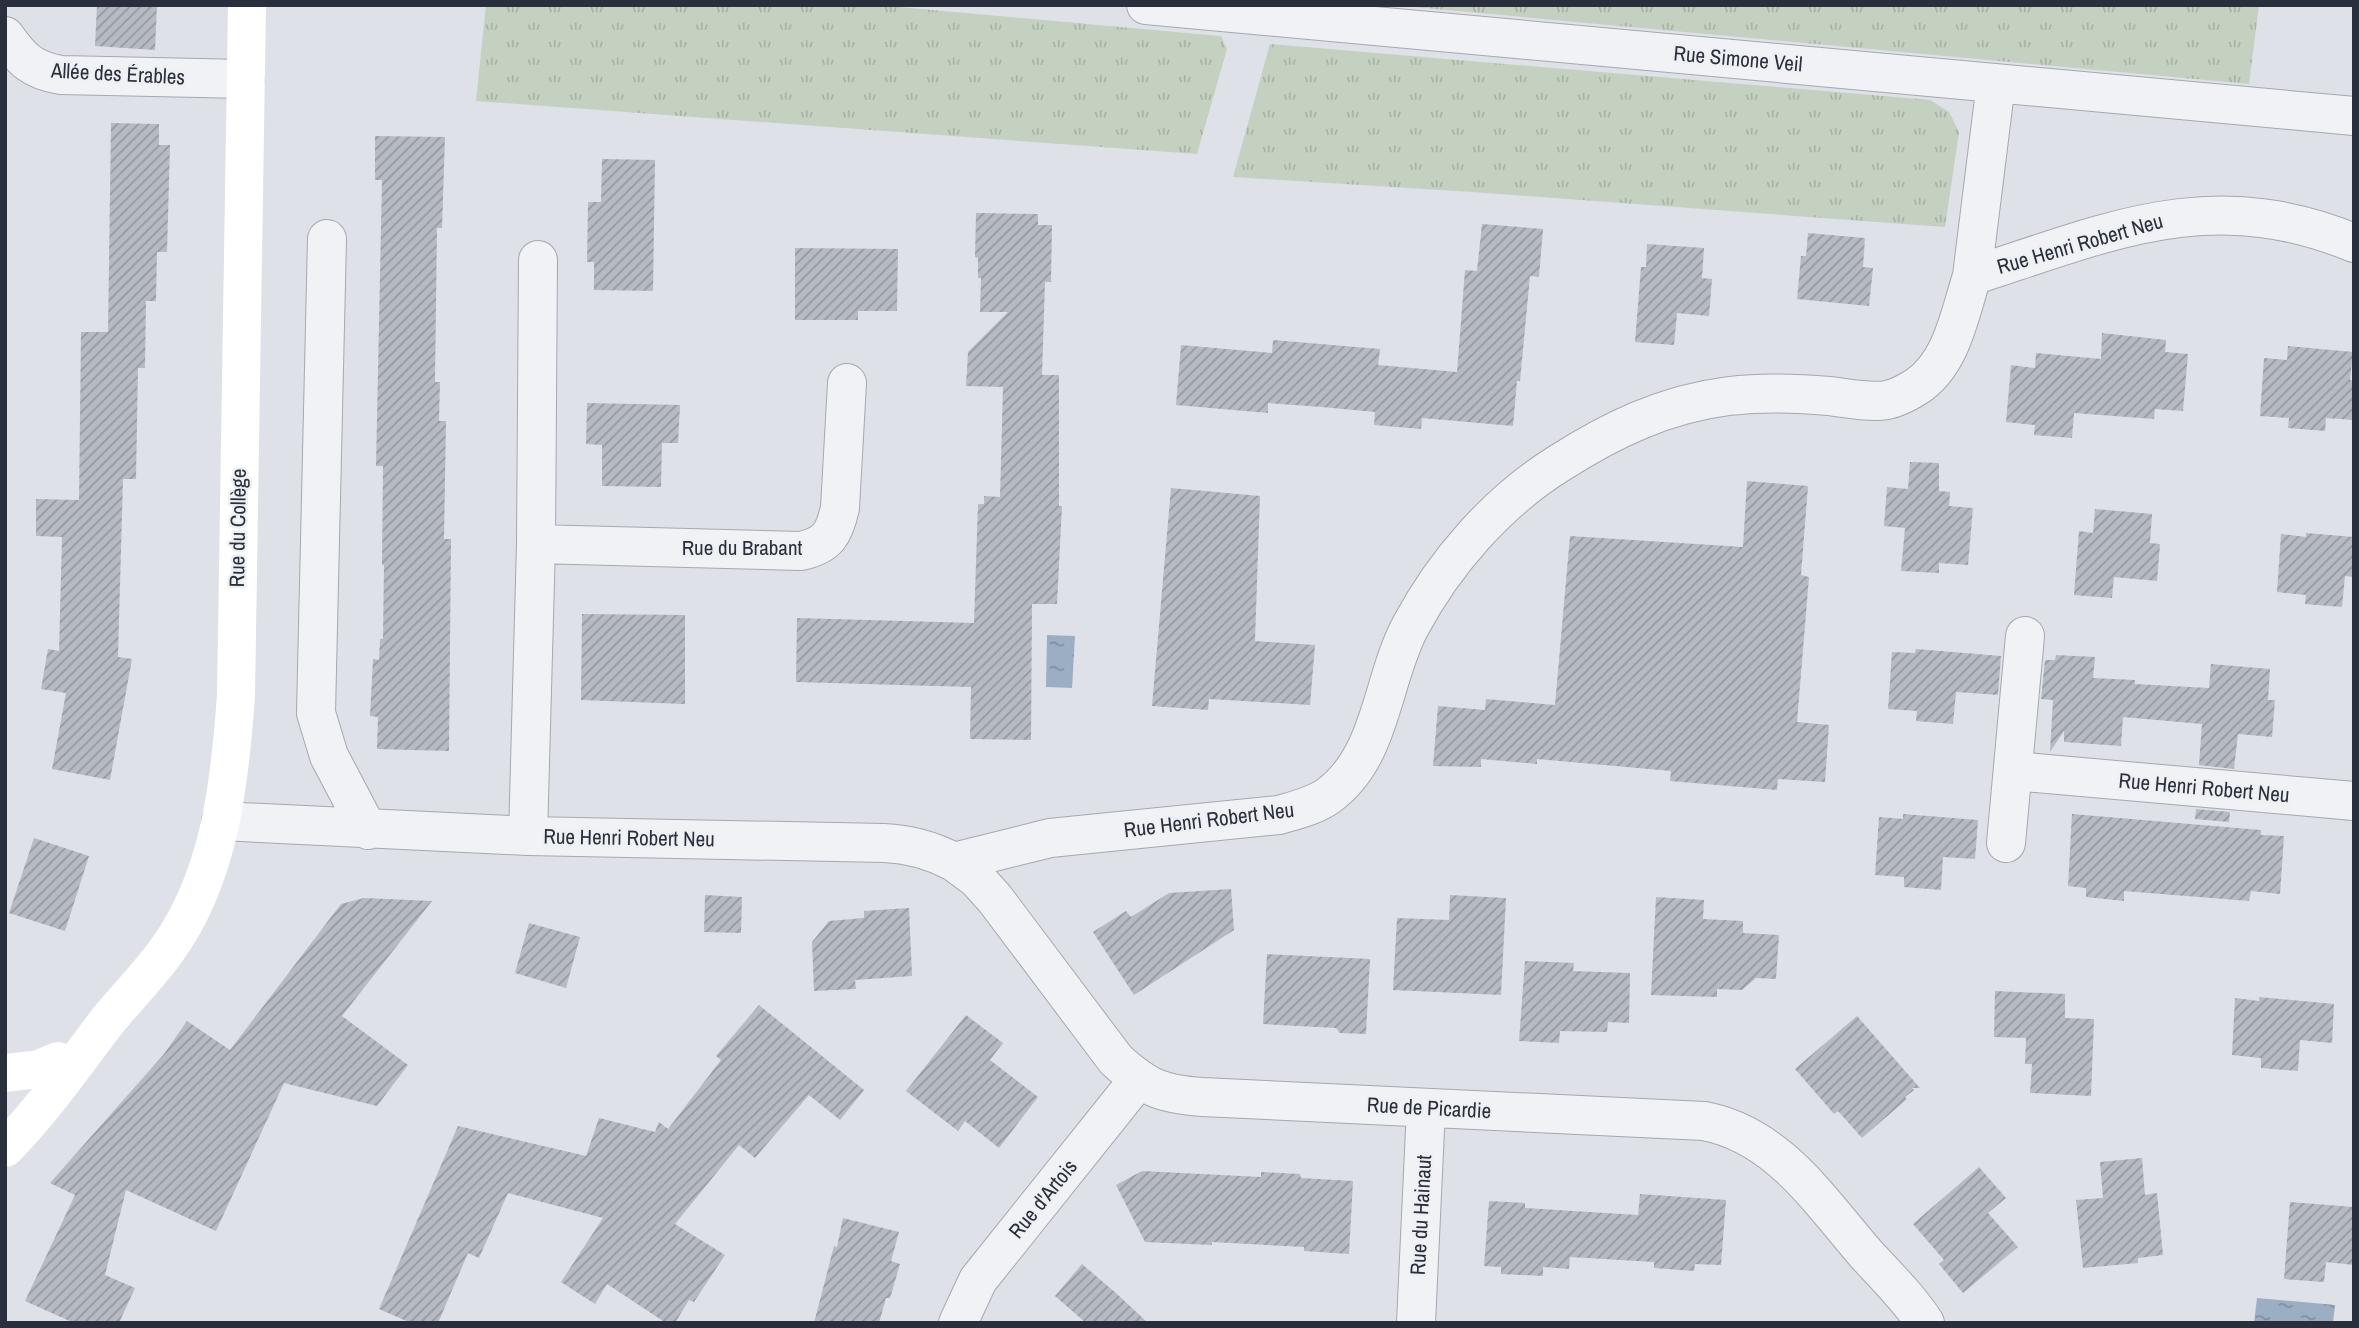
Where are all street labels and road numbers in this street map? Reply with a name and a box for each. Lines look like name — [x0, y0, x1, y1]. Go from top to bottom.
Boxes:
street label: Rue Simone Veil — [1672, 38, 1804, 79]
street label: Allée des Érables — [49, 55, 186, 91]
street label: Rue Henri Robert Neu — [1994, 206, 2166, 281]
street label: Rue du Collège — [222, 468, 253, 588]
street label: Rue du Brabant — [682, 533, 803, 562]
street label: Rue Henri Robert Neu — [2117, 766, 2291, 809]
street label: Rue Henri Robert Neu — [1122, 795, 1296, 844]
street label: Rue Henri Robert Neu — [543, 822, 715, 853]
street label: Rue de Picardie — [1366, 1090, 1492, 1125]
street label: Rue d'Artois — [1002, 1153, 1084, 1244]
street label: Rue du Hainaut — [1403, 1154, 1438, 1276]

